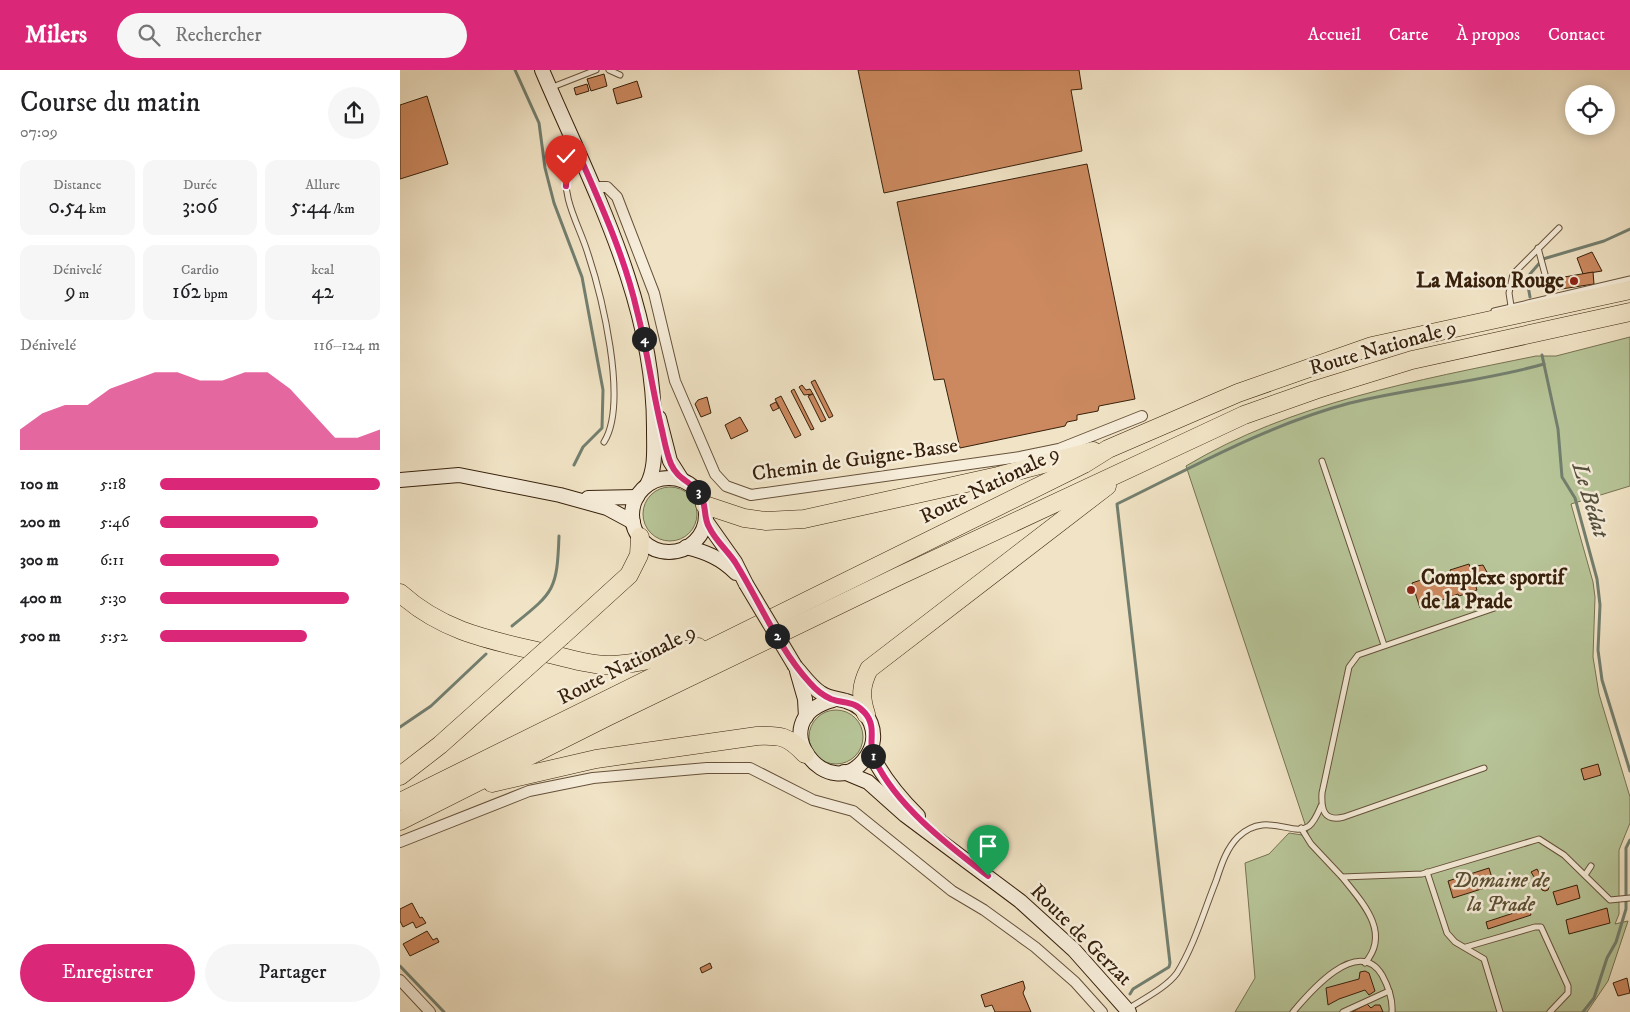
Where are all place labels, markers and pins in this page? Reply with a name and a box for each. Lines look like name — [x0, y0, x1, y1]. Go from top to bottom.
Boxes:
pin — [545, 135, 587, 186]
place label: La Maison Rouge — [1416, 268, 1564, 294]
marker: La Maison Rouge — [1568, 275, 1580, 287]
pin: 4 — [632, 326, 656, 352]
pin: 3 — [686, 480, 710, 504]
place label: Complexe sportif de la Prade — [1421, 565, 1567, 615]
marker: Complexe sportif de la Prade — [1405, 584, 1417, 596]
pin: 2 — [764, 624, 790, 648]
pin: 1 — [860, 744, 886, 768]
pin — [967, 825, 1009, 876]

